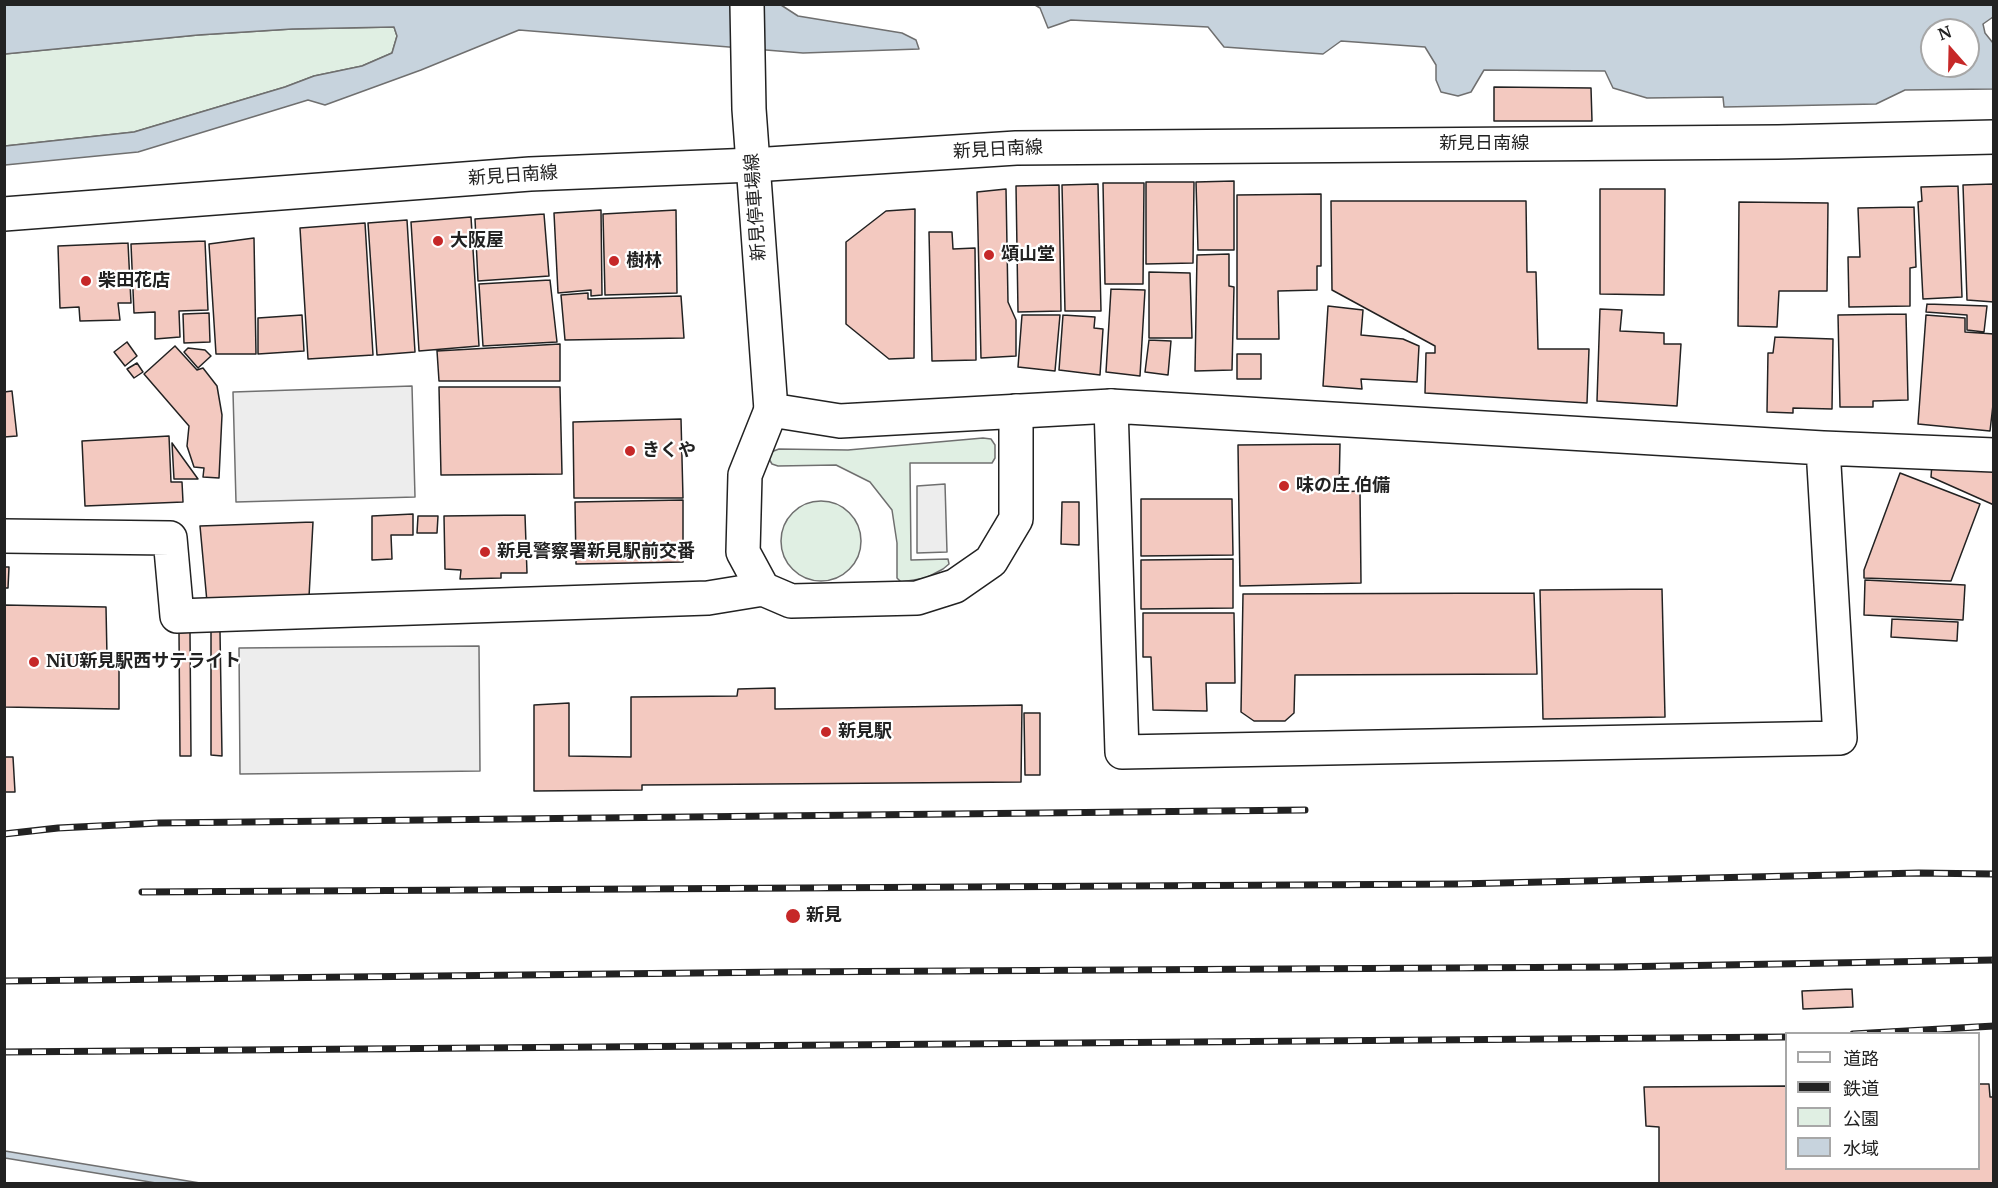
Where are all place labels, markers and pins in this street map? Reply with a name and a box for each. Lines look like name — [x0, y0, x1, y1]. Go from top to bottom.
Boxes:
place label: 大阪屋 — [450, 230, 504, 252]
marker: 大阪屋 — [431, 234, 445, 248]
place label: 頌山堂 — [1001, 244, 1055, 266]
marker: 頌山堂 — [982, 248, 996, 262]
place label: 樹林 — [626, 250, 662, 272]
marker: 樹林 — [607, 254, 621, 268]
place label: 柴田花店 — [98, 270, 170, 292]
marker: 柴田花店 — [79, 274, 93, 288]
place label: きくや — [642, 440, 696, 462]
marker: きくや — [623, 444, 637, 458]
place label: 味の庄 伯備 — [1296, 475, 1390, 497]
marker: 味の庄 伯備 — [1277, 479, 1291, 493]
place label: 新見警察署新見駅前交番 — [497, 541, 695, 563]
marker: 新見警察署新見駅前交番 — [478, 545, 492, 559]
place label: NiU新見駅西サテライト — [46, 651, 241, 673]
marker: NiU新見駅西サテライト — [27, 655, 41, 669]
place label: 新見駅 — [838, 721, 892, 743]
marker: 新見駅 — [819, 725, 833, 739]
place label: 新見 — [806, 905, 842, 927]
marker: 新見 — [784, 907, 802, 925]

